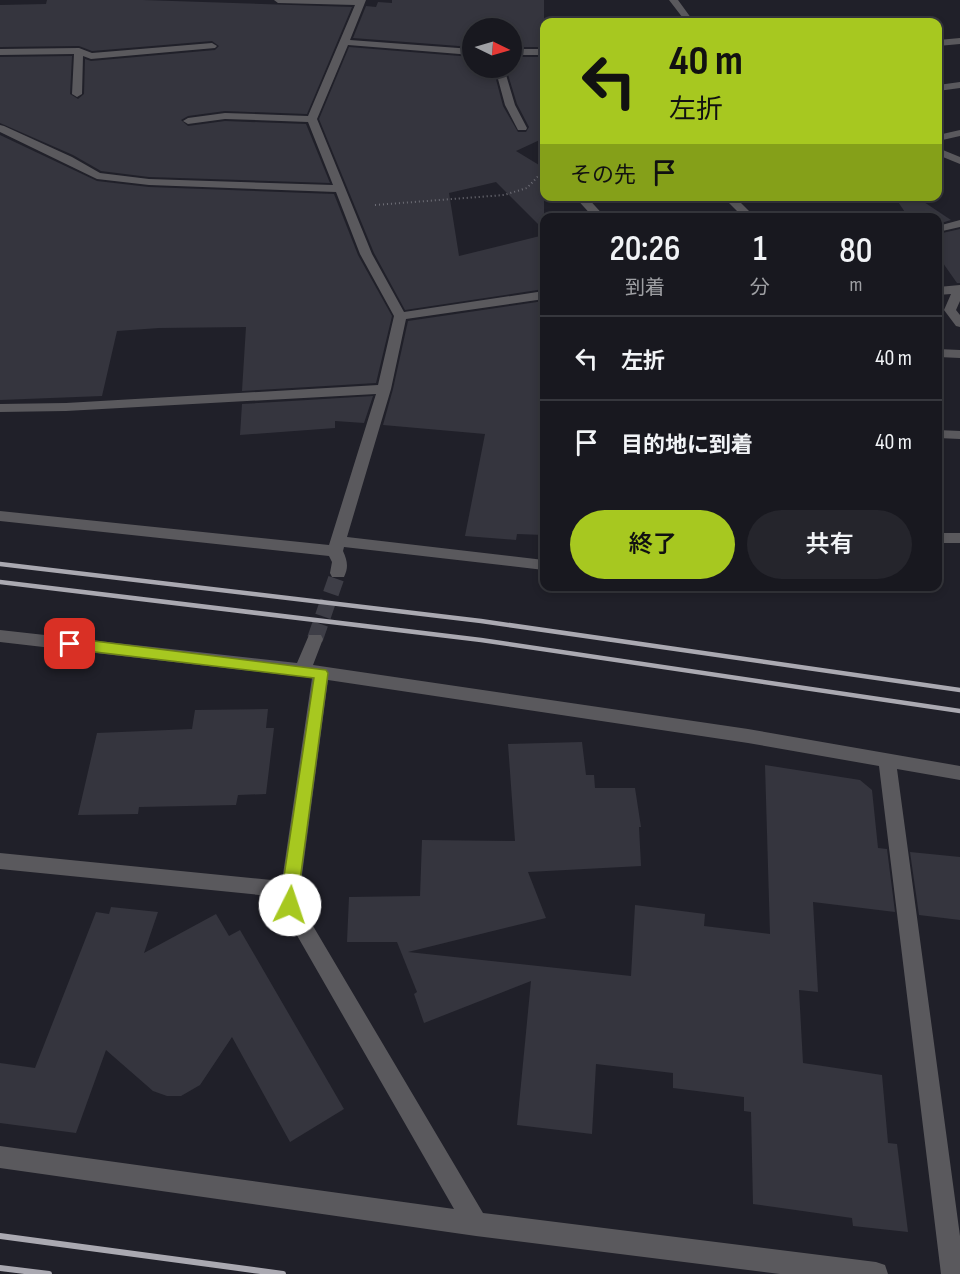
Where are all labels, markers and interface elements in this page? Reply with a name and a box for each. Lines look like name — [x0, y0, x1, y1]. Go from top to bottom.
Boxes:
north arrow — [462, 18, 522, 78]
map controls — [462, 18, 522, 78]
text: 40 m — [669, 36, 743, 87]
icon: left — [570, 42, 648, 120]
text: 左折 — [669, 94, 723, 126]
icon: arrive — [648, 156, 681, 189]
text: その先 — [570, 162, 636, 189]
text: 20:26 — [609, 228, 680, 271]
text: 1 — [753, 228, 767, 271]
text: 80 — [839, 230, 873, 273]
text: m — [850, 273, 862, 297]
text: 到着 — [625, 276, 665, 300]
text: 分 — [750, 276, 770, 300]
icon: left — [570, 342, 603, 375]
text: 40 m — [875, 345, 912, 372]
text: 左折 — [621, 348, 665, 375]
icon: arrive — [570, 426, 603, 459]
text: 40 m — [875, 429, 912, 456]
text: 目的地に到着 — [621, 432, 753, 459]
button: 終了 — [570, 510, 735, 579]
button: 共有 — [747, 510, 912, 579]
pin — [44, 618, 95, 669]
icon: arrive — [53, 627, 86, 660]
position arrow — [258, 873, 322, 937]

